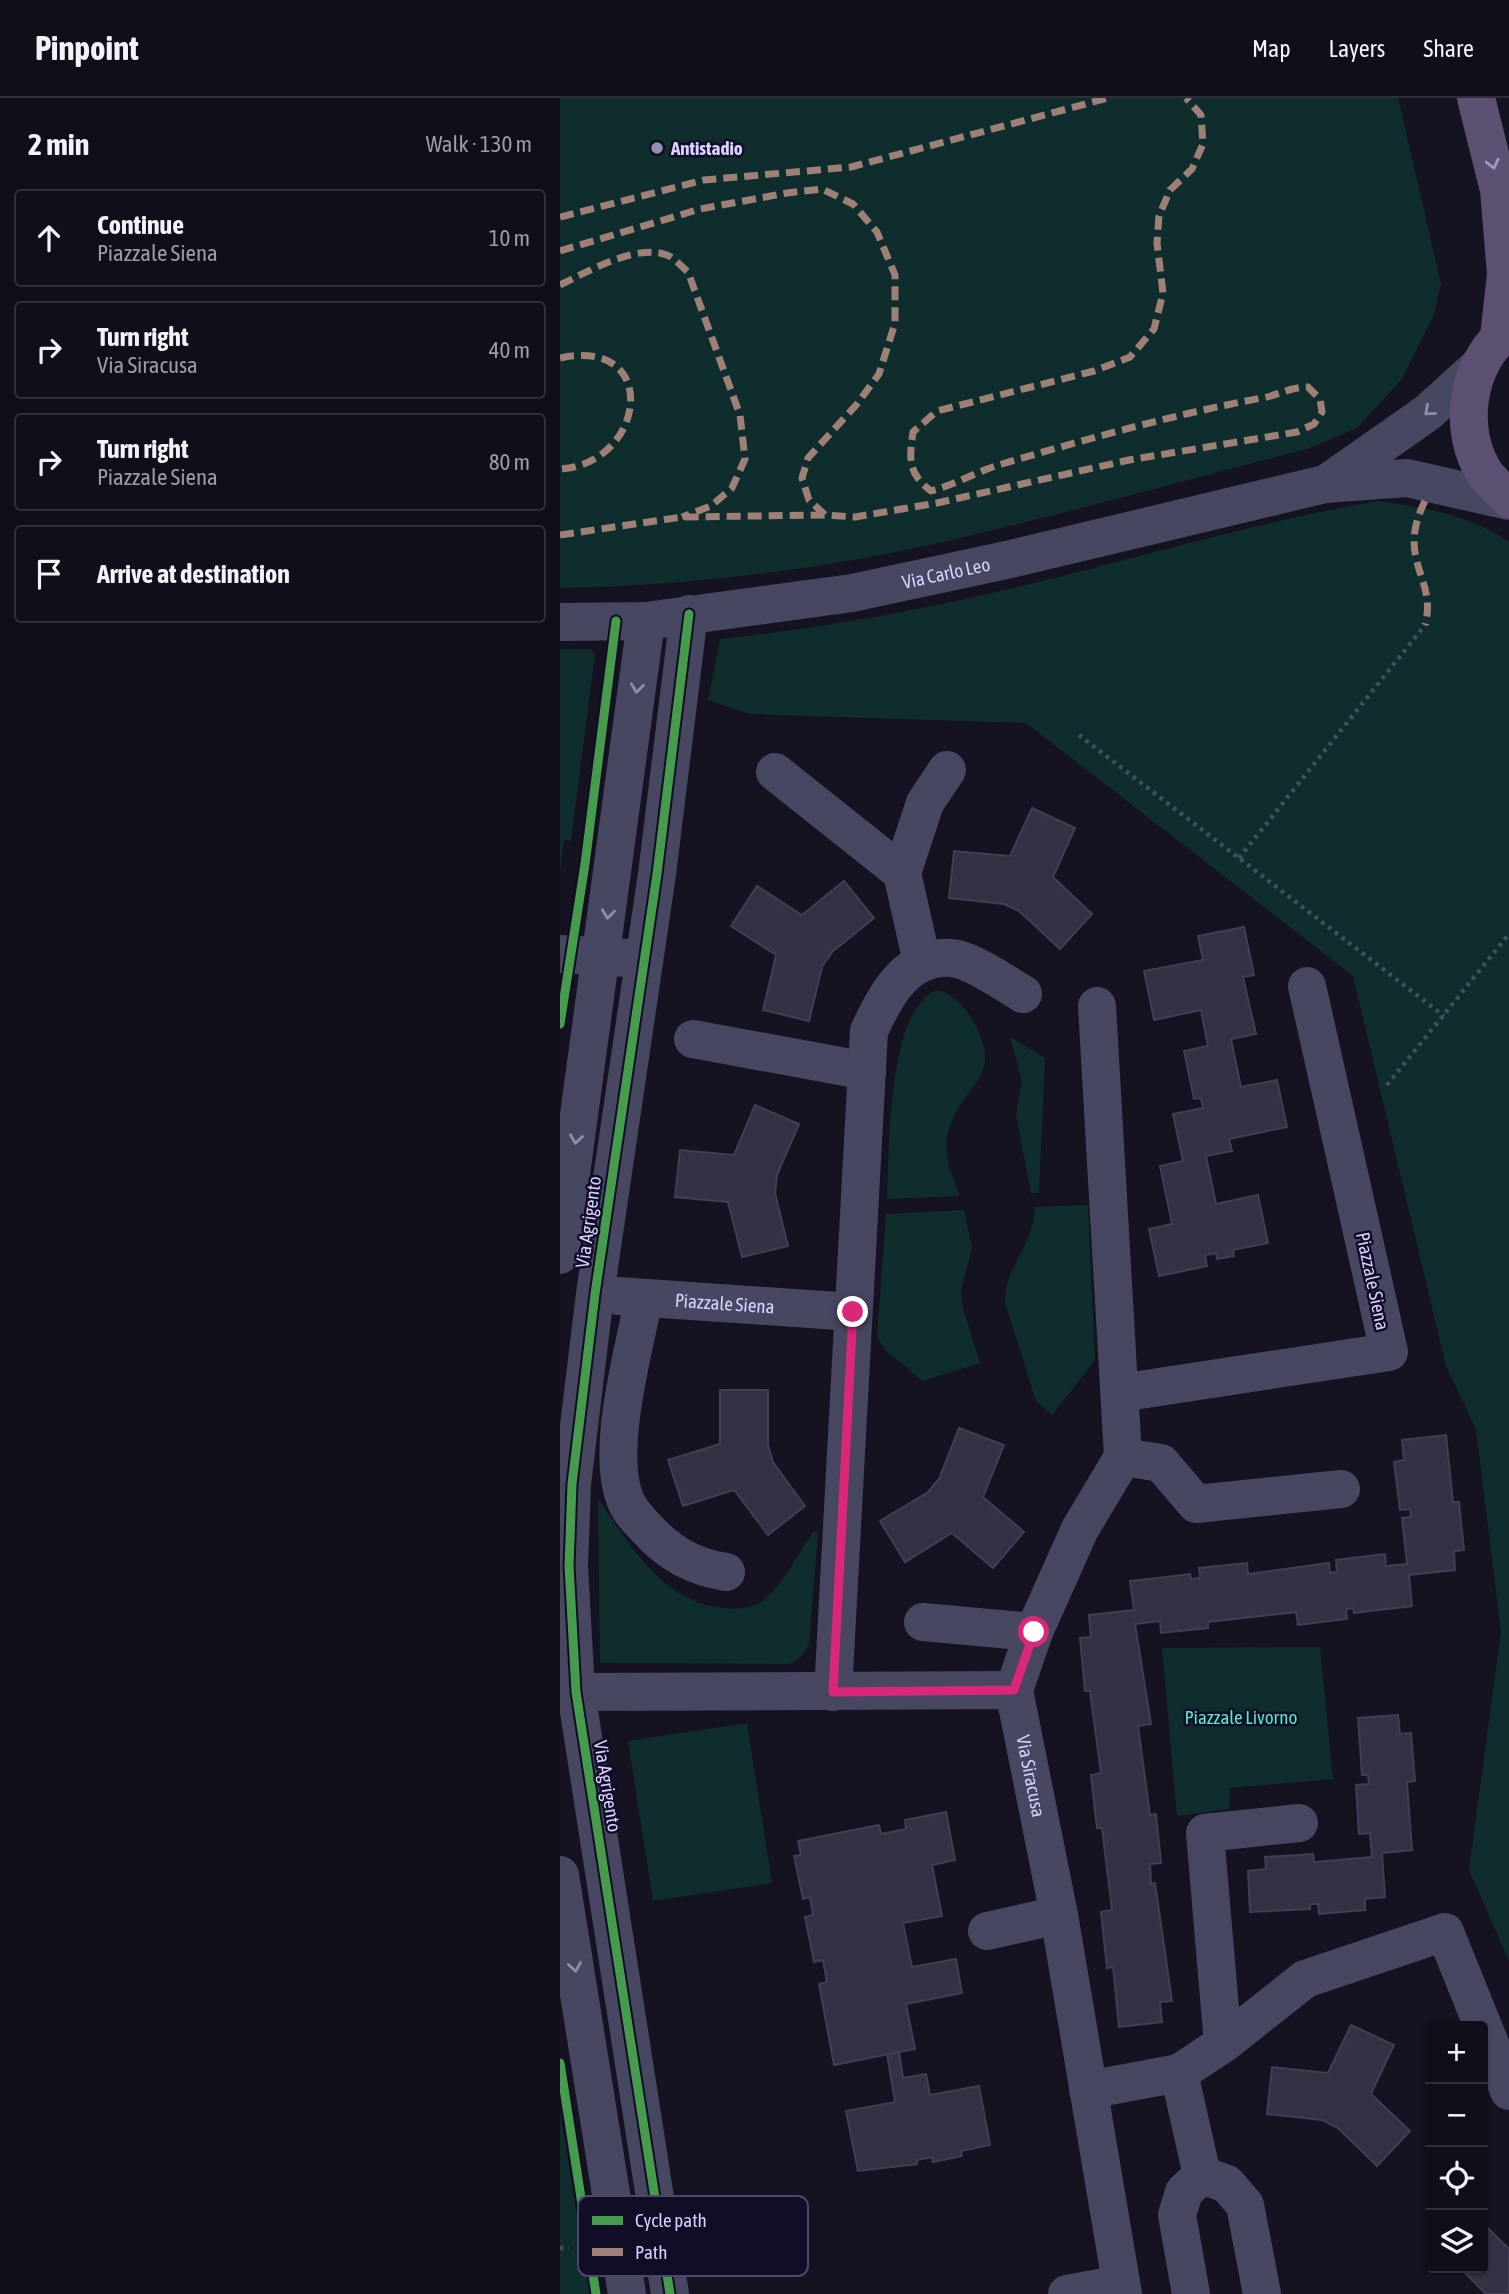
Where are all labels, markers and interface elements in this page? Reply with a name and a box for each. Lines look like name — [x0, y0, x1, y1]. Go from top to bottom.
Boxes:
text: Pinpoint — [35, 29, 139, 67]
text: Map — [1252, 35, 1291, 62]
text: Layers — [1329, 35, 1385, 62]
text: Share — [1423, 35, 1474, 62]
text: 2 min — [28, 127, 89, 161]
text: Walk · 130 m — [426, 131, 532, 157]
place label: Antistadio — [670, 137, 743, 159]
marker: Antistadio — [649, 140, 665, 156]
one-way arrow — [1485, 158, 1499, 170]
text: Continue — [97, 210, 184, 240]
icon: ahead — [30, 219, 68, 257]
text: 10 m — [489, 225, 530, 251]
text: Piazzale Siena — [97, 240, 218, 266]
text: Turn right — [97, 322, 188, 352]
icon: right — [30, 331, 68, 369]
text: 40 m — [489, 337, 530, 363]
text: Via Siracusa — [97, 352, 198, 378]
one-way arrow — [1424, 403, 1437, 415]
text: Turn right — [97, 434, 188, 464]
icon: right — [30, 443, 68, 481]
text: 80 m — [489, 449, 530, 475]
text: Piazzale Siena — [97, 464, 218, 490]
street label: Via Carlo Leo — [900, 553, 992, 593]
icon: arrive — [30, 555, 68, 593]
text: Arrive at destination — [97, 559, 290, 589]
one-way arrow — [630, 682, 645, 694]
one-way arrow — [601, 908, 616, 920]
one-way arrow — [569, 1133, 584, 1145]
street label: Via Agrigento — [571, 1175, 605, 1269]
street label: Piazzale Siena — [1352, 1230, 1394, 1332]
street label: Piazzale Siena — [674, 1289, 775, 1318]
route end — [837, 1296, 868, 1327]
route start — [1018, 1616, 1049, 1647]
park label: Piazzale Livorno — [1185, 1706, 1297, 1728]
street label: Via Siracusa — [1012, 1733, 1050, 1819]
street label: Via Agrigento — [590, 1739, 626, 1833]
one-way arrow — [567, 1961, 582, 1973]
map controls — [1425, 2021, 1488, 2273]
button: + — [1425, 2021, 1488, 2084]
button: − — [1425, 2084, 1488, 2147]
button: locate — [1425, 2147, 1488, 2210]
legend — [578, 2196, 808, 2276]
text: Cycle path — [635, 2209, 707, 2231]
button: layers — [1425, 2210, 1488, 2273]
text: Path — [635, 2241, 667, 2263]

